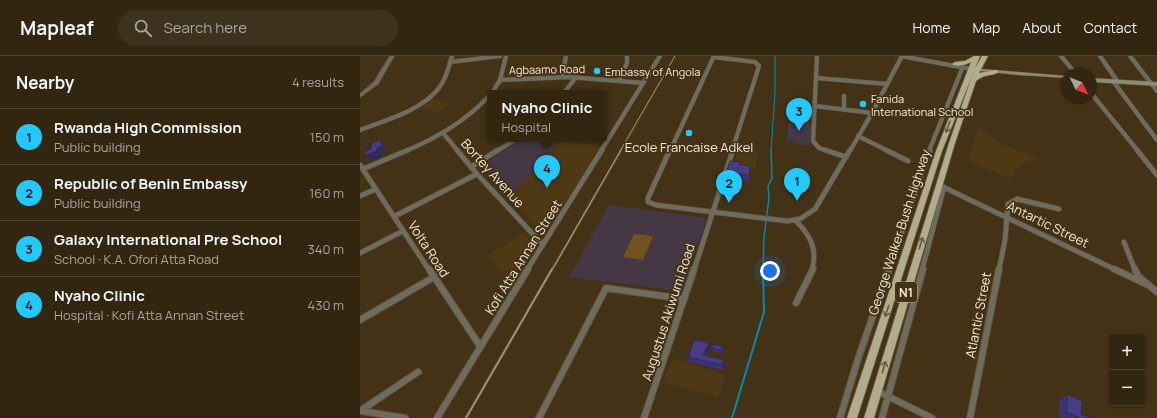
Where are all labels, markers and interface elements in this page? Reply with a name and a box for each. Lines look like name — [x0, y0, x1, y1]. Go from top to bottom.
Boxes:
search box — [118, 10, 398, 46]
text: Mapleaf — [20, 15, 94, 41]
icon: search — [132, 17, 154, 39]
text: Search here — [164, 17, 247, 38]
text: Home — [913, 18, 950, 37]
text: Map — [972, 18, 1000, 37]
text: About — [1022, 18, 1062, 37]
text: Contact — [1084, 18, 1137, 37]
street label: Agbaamo Road — [509, 61, 585, 77]
place label: Embassy of Angola — [605, 64, 700, 79]
marker: Embassy of Angola — [592, 66, 602, 76]
north arrow — [1061, 68, 1097, 104]
text: Nearby — [16, 71, 74, 94]
text: 4 results — [292, 73, 344, 91]
popup — [487, 90, 607, 142]
place label: Fanida International School — [871, 91, 973, 119]
text: Nyaho Clinic — [502, 97, 592, 118]
pin: 3 — [786, 98, 812, 131]
marker: Fanida International School — [858, 99, 868, 109]
text: Rwanda High Commission — [54, 117, 242, 138]
text: Hospital — [502, 118, 551, 136]
one-way arrow — [943, 121, 951, 133]
text: 1 — [26, 128, 32, 146]
text: 150 m — [310, 128, 344, 146]
marker: Ecole Francaise Adkel — [684, 128, 694, 138]
street label: Bortey Avenue — [457, 135, 529, 212]
text: Public building — [54, 138, 141, 156]
place label: Ecole Francaise Adkel — [625, 138, 753, 156]
street label: George Walker Bush Highway — [864, 147, 934, 317]
pin: 4 — [534, 155, 560, 188]
pin: 1 — [784, 168, 810, 201]
pin: 2 — [716, 170, 742, 203]
text: Republic of Benin Embassy — [54, 173, 247, 194]
text: 2 — [25, 184, 33, 202]
text: 160 m — [309, 184, 344, 202]
text: Public building — [54, 194, 141, 212]
street label: Kofi Atta Annan Street — [480, 196, 566, 318]
street label: Antartic Street — [1004, 196, 1092, 252]
street label: Volta Road — [404, 217, 454, 281]
text: Galaxy International Pre School — [54, 229, 282, 250]
one-way arrow — [918, 236, 925, 249]
text: 3 — [25, 240, 33, 258]
text: 340 m — [308, 240, 344, 258]
street label: Augustus Akiwumi Road — [637, 241, 699, 383]
text: School · K.A. Ofori Atta Road — [54, 250, 219, 268]
your location — [760, 261, 780, 281]
street label: Atlantic Street — [961, 270, 995, 360]
road number: N1 — [895, 282, 917, 302]
text: Nyaho Clinic — [54, 285, 145, 306]
text: 4 — [25, 296, 33, 314]
text: 430 m — [308, 296, 344, 314]
one-way arrow — [883, 304, 890, 317]
text: Hospital · Kofi Atta Annan Street — [54, 306, 244, 324]
map controls — [1109, 334, 1145, 406]
button: + — [1109, 334, 1145, 370]
one-way arrow — [881, 361, 888, 374]
button: − — [1109, 370, 1145, 406]

